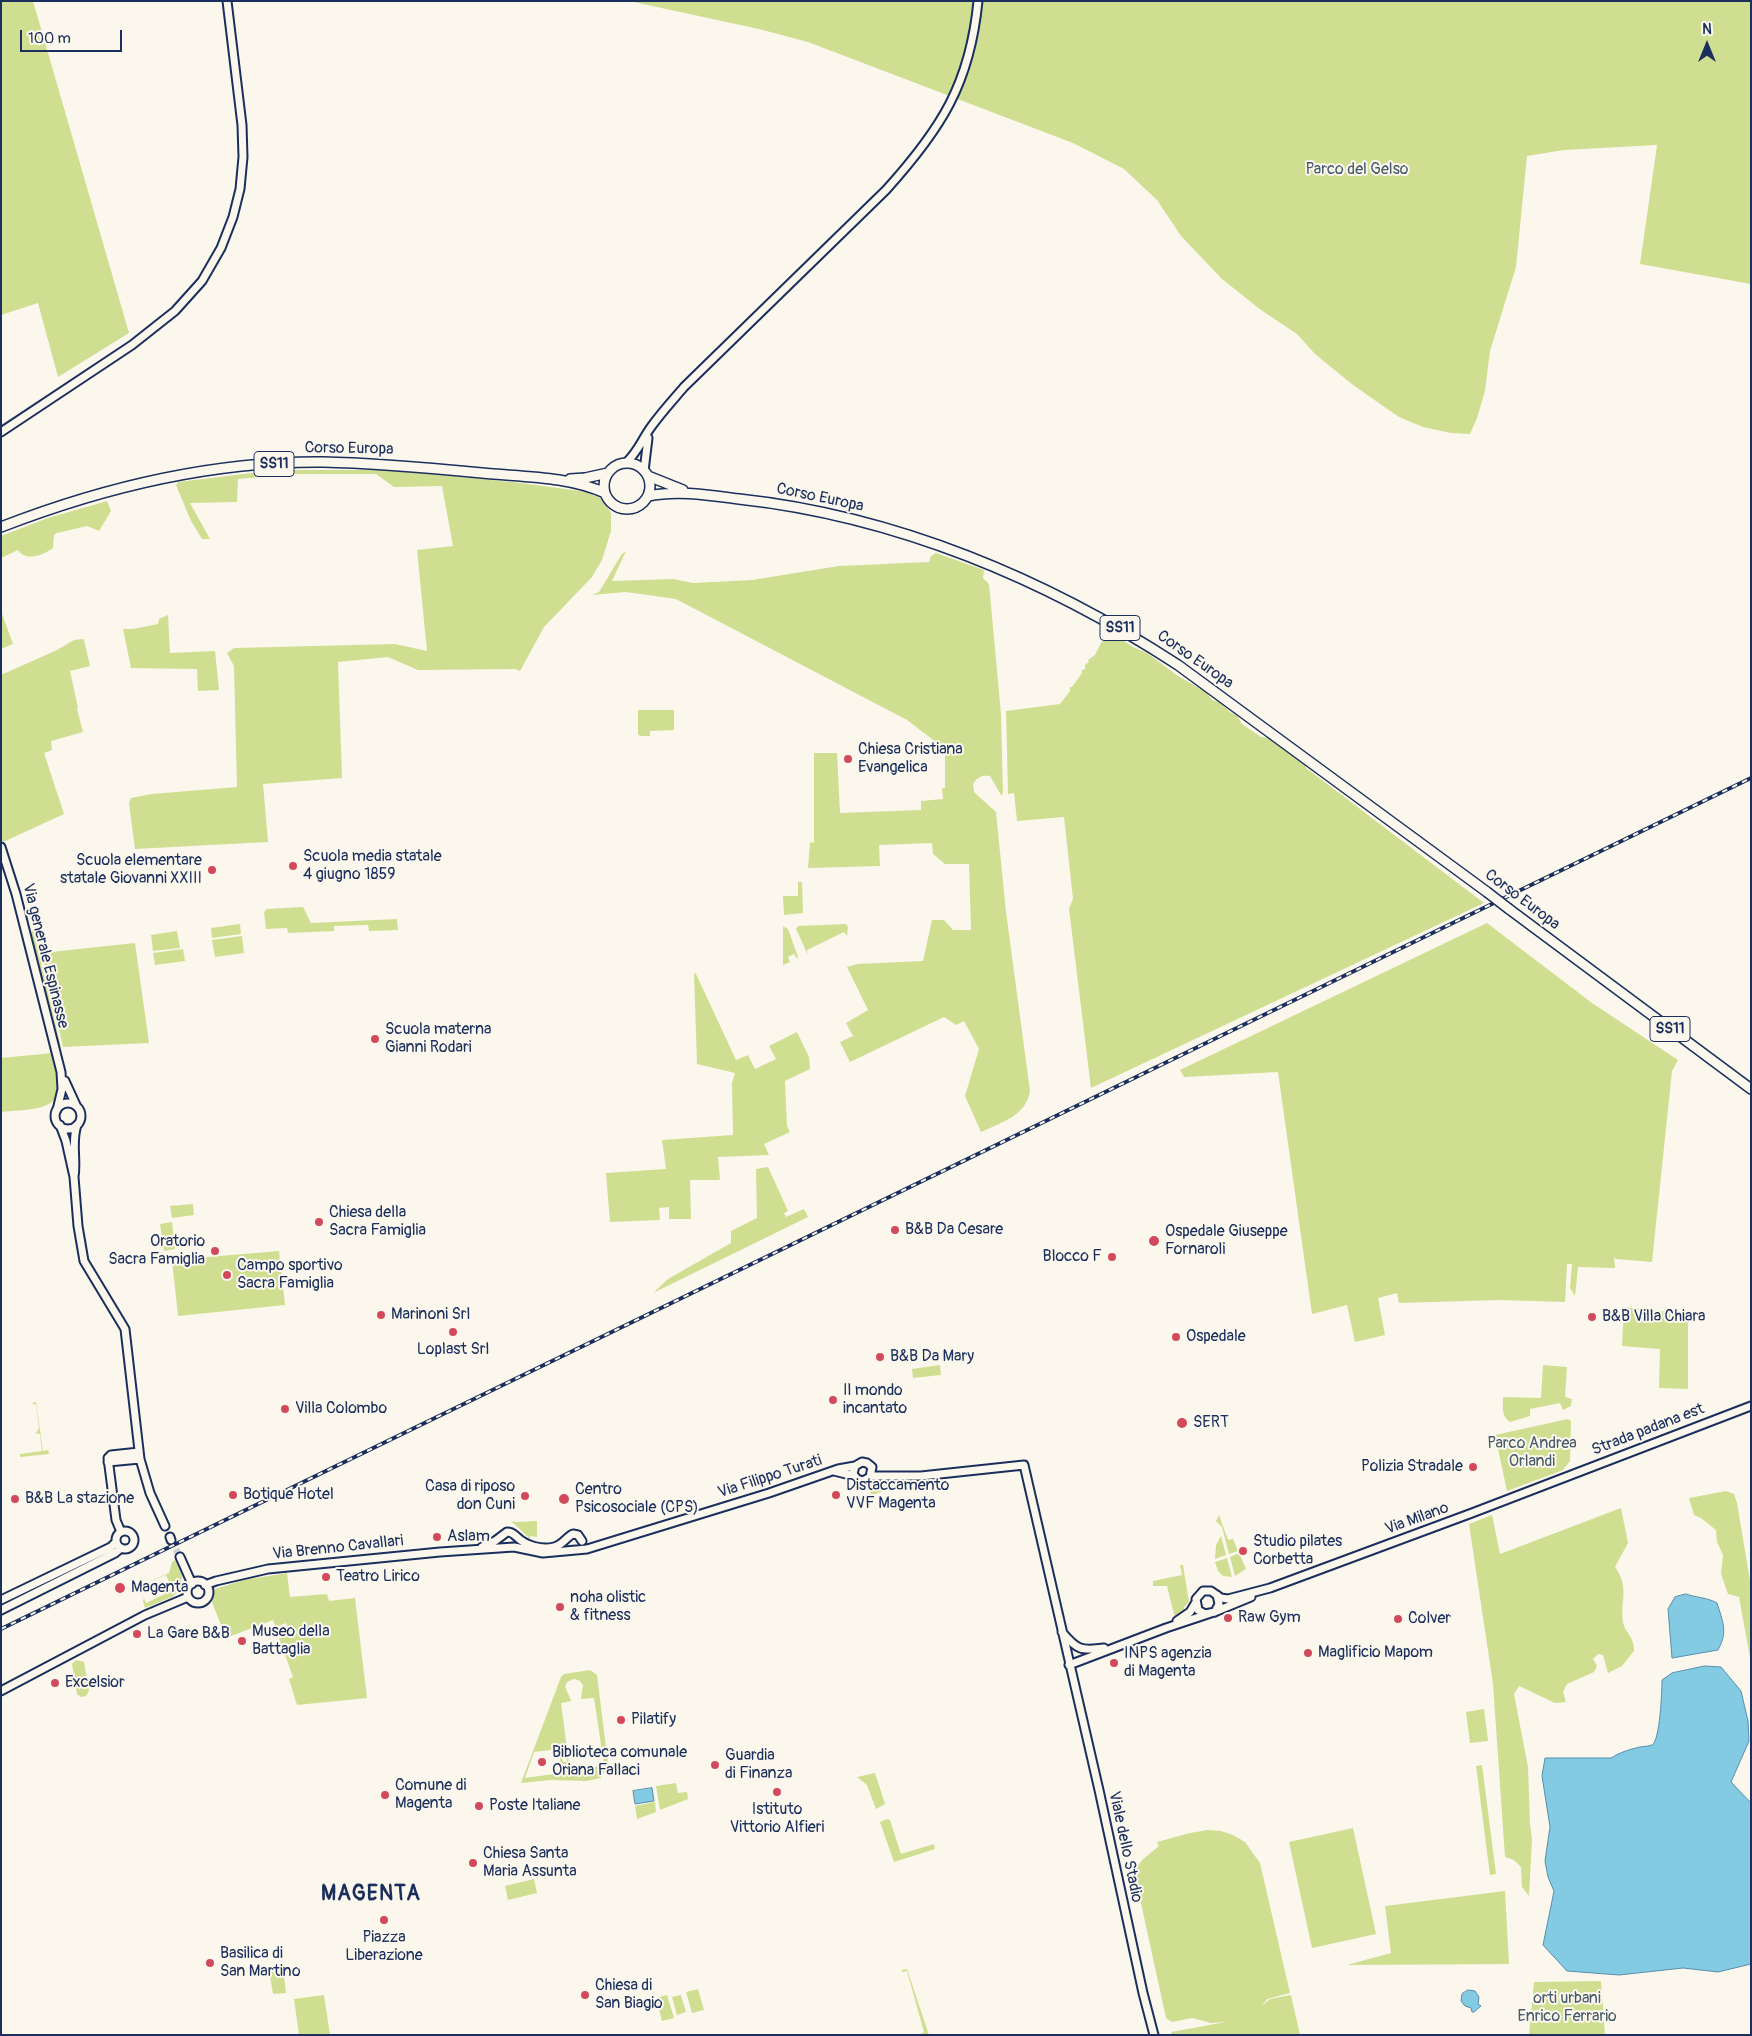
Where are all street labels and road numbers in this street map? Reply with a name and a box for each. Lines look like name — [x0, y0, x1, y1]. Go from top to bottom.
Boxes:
street label: Corso Europa — [304, 439, 394, 459]
road number: SS11 — [254, 452, 294, 476]
street label: Corso Europa — [775, 479, 865, 517]
road number: SS11 — [1100, 616, 1140, 640]
street label: Corso Europa — [1153, 627, 1237, 693]
street label: Corso Europa — [1481, 866, 1563, 934]
street label: Via generale Espinasse — [18, 882, 72, 1030]
road number: SS11 — [1650, 1016, 1690, 1042]
street label: Strada padana est — [1589, 1400, 1707, 1460]
street label: Via Filippo Turati — [716, 1451, 824, 1503]
street label: Via Milano — [1382, 1499, 1452, 1539]
street label: Via Brenno Cavallari — [272, 1532, 404, 1564]
street label: Viale dello Stadio — [1104, 1790, 1146, 1904]

